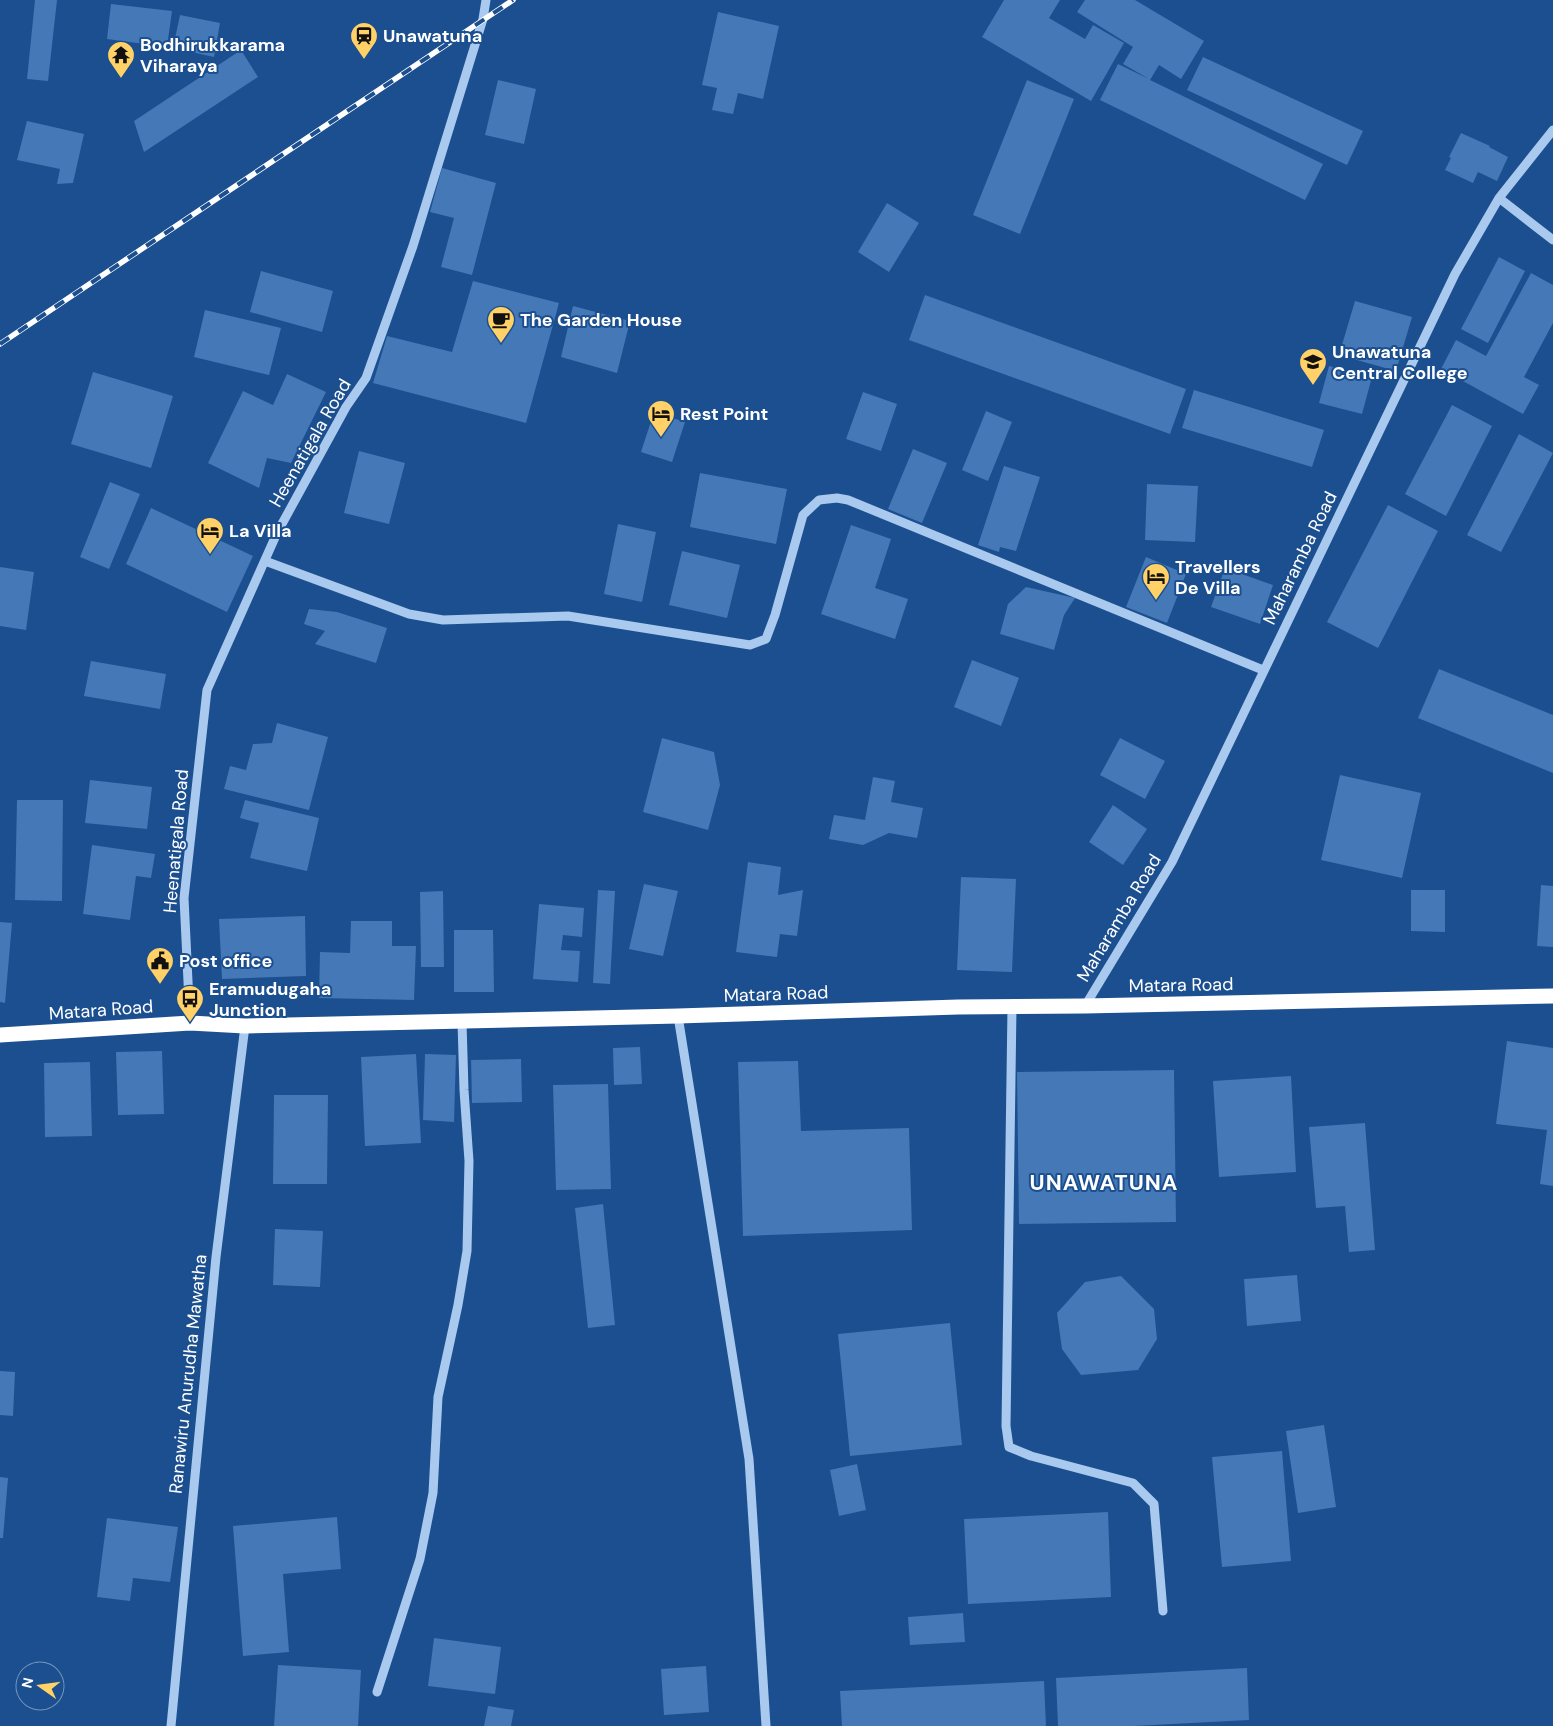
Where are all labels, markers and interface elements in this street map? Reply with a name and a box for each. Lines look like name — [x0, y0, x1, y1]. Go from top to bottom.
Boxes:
station icon: Unawatuna — [349, 21, 379, 60]
place label: Unawatuna — [383, 24, 482, 48]
place label: Bodhirukkarama Viharaya — [140, 33, 285, 78]
temple icon: Bodhirukkarama Viharaya — [106, 40, 136, 79]
cafe icon: The Garden House — [486, 305, 516, 344]
place label: The Garden House — [520, 308, 682, 332]
place label: Unawatuna Central College — [1332, 340, 1468, 385]
school or university icon: Unawatuna Central College — [1298, 347, 1328, 386]
street label: Heenatigala Road — [264, 375, 356, 511]
hotel icon: Rest Point — [646, 399, 676, 438]
place label: Rest Point — [680, 402, 768, 426]
street label: Maharamba Road — [1257, 487, 1343, 629]
hotel icon: La Villa — [195, 516, 225, 555]
place label: La Villa — [229, 519, 292, 543]
place label: Travellers De Villa — [1175, 555, 1261, 600]
hotel icon: Travellers De Villa — [1141, 562, 1171, 601]
street label: Heenatigala Road — [158, 768, 194, 914]
street label: Maharamba Road — [1071, 850, 1167, 986]
public building icon: Post office — [145, 946, 175, 985]
place label: Post office — [179, 949, 272, 973]
street label: Matara Road — [1128, 972, 1234, 998]
place label: Eramudugaha Junction — [209, 977, 331, 1022]
street label: Matara Road — [723, 980, 829, 1008]
bus stop icon: Eramudugaha Junction — [175, 984, 205, 1023]
street label: Matara Road — [48, 994, 154, 1026]
district label: UNAWATUNA — [1030, 1168, 1178, 1197]
street label: Ranawiru Anurudha Mawatha — [163, 1253, 213, 1495]
north arrow — [15, 1661, 65, 1711]
text: N — [17, 1676, 37, 1690]

